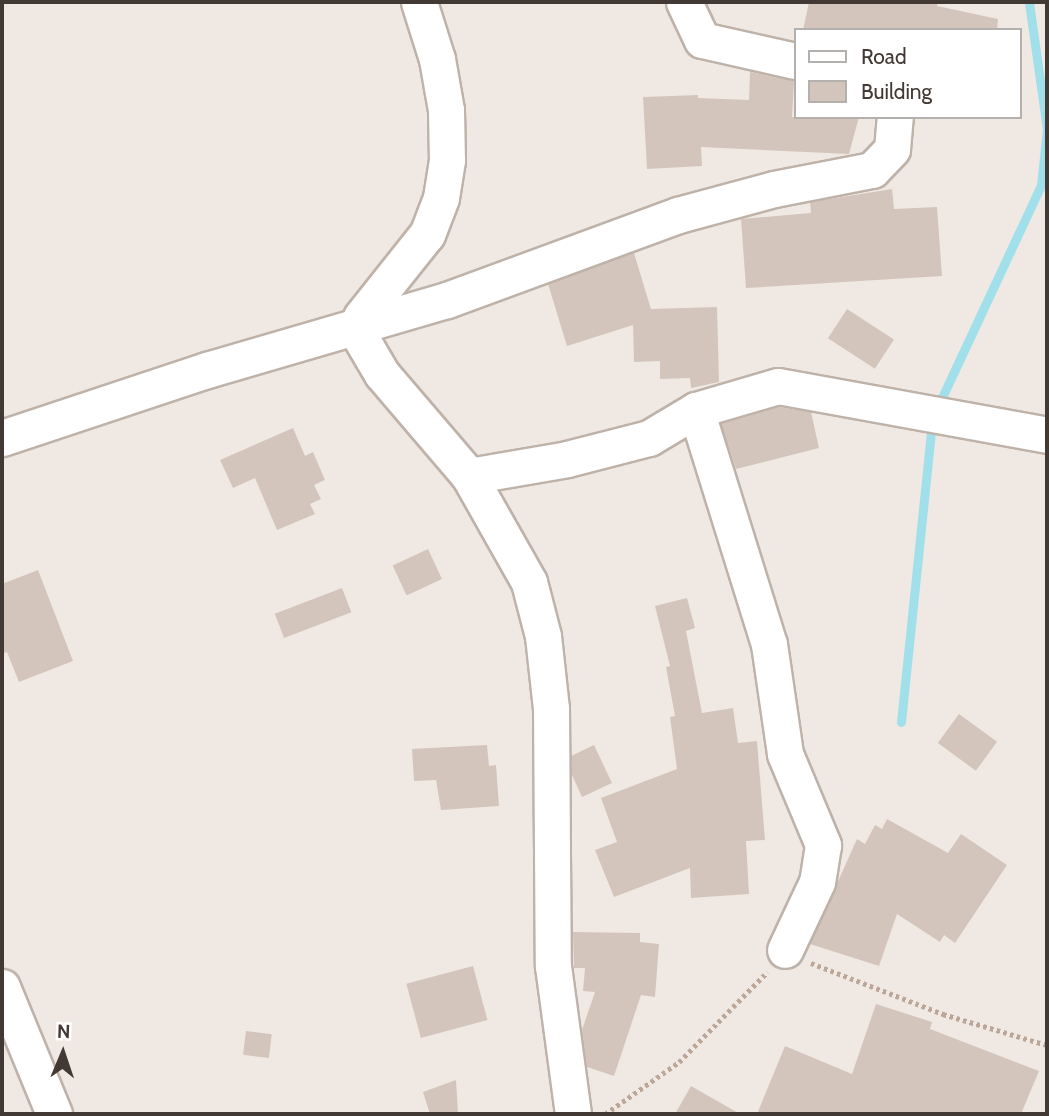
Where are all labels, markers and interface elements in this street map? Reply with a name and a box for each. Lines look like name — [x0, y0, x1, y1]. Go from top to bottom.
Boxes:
legend — [794, 28, 1021, 119]
text: Road — [861, 44, 907, 69]
text: Building — [861, 79, 932, 104]
north arrow — [28, 1018, 98, 1088]
text: N — [57, 1020, 71, 1043]

